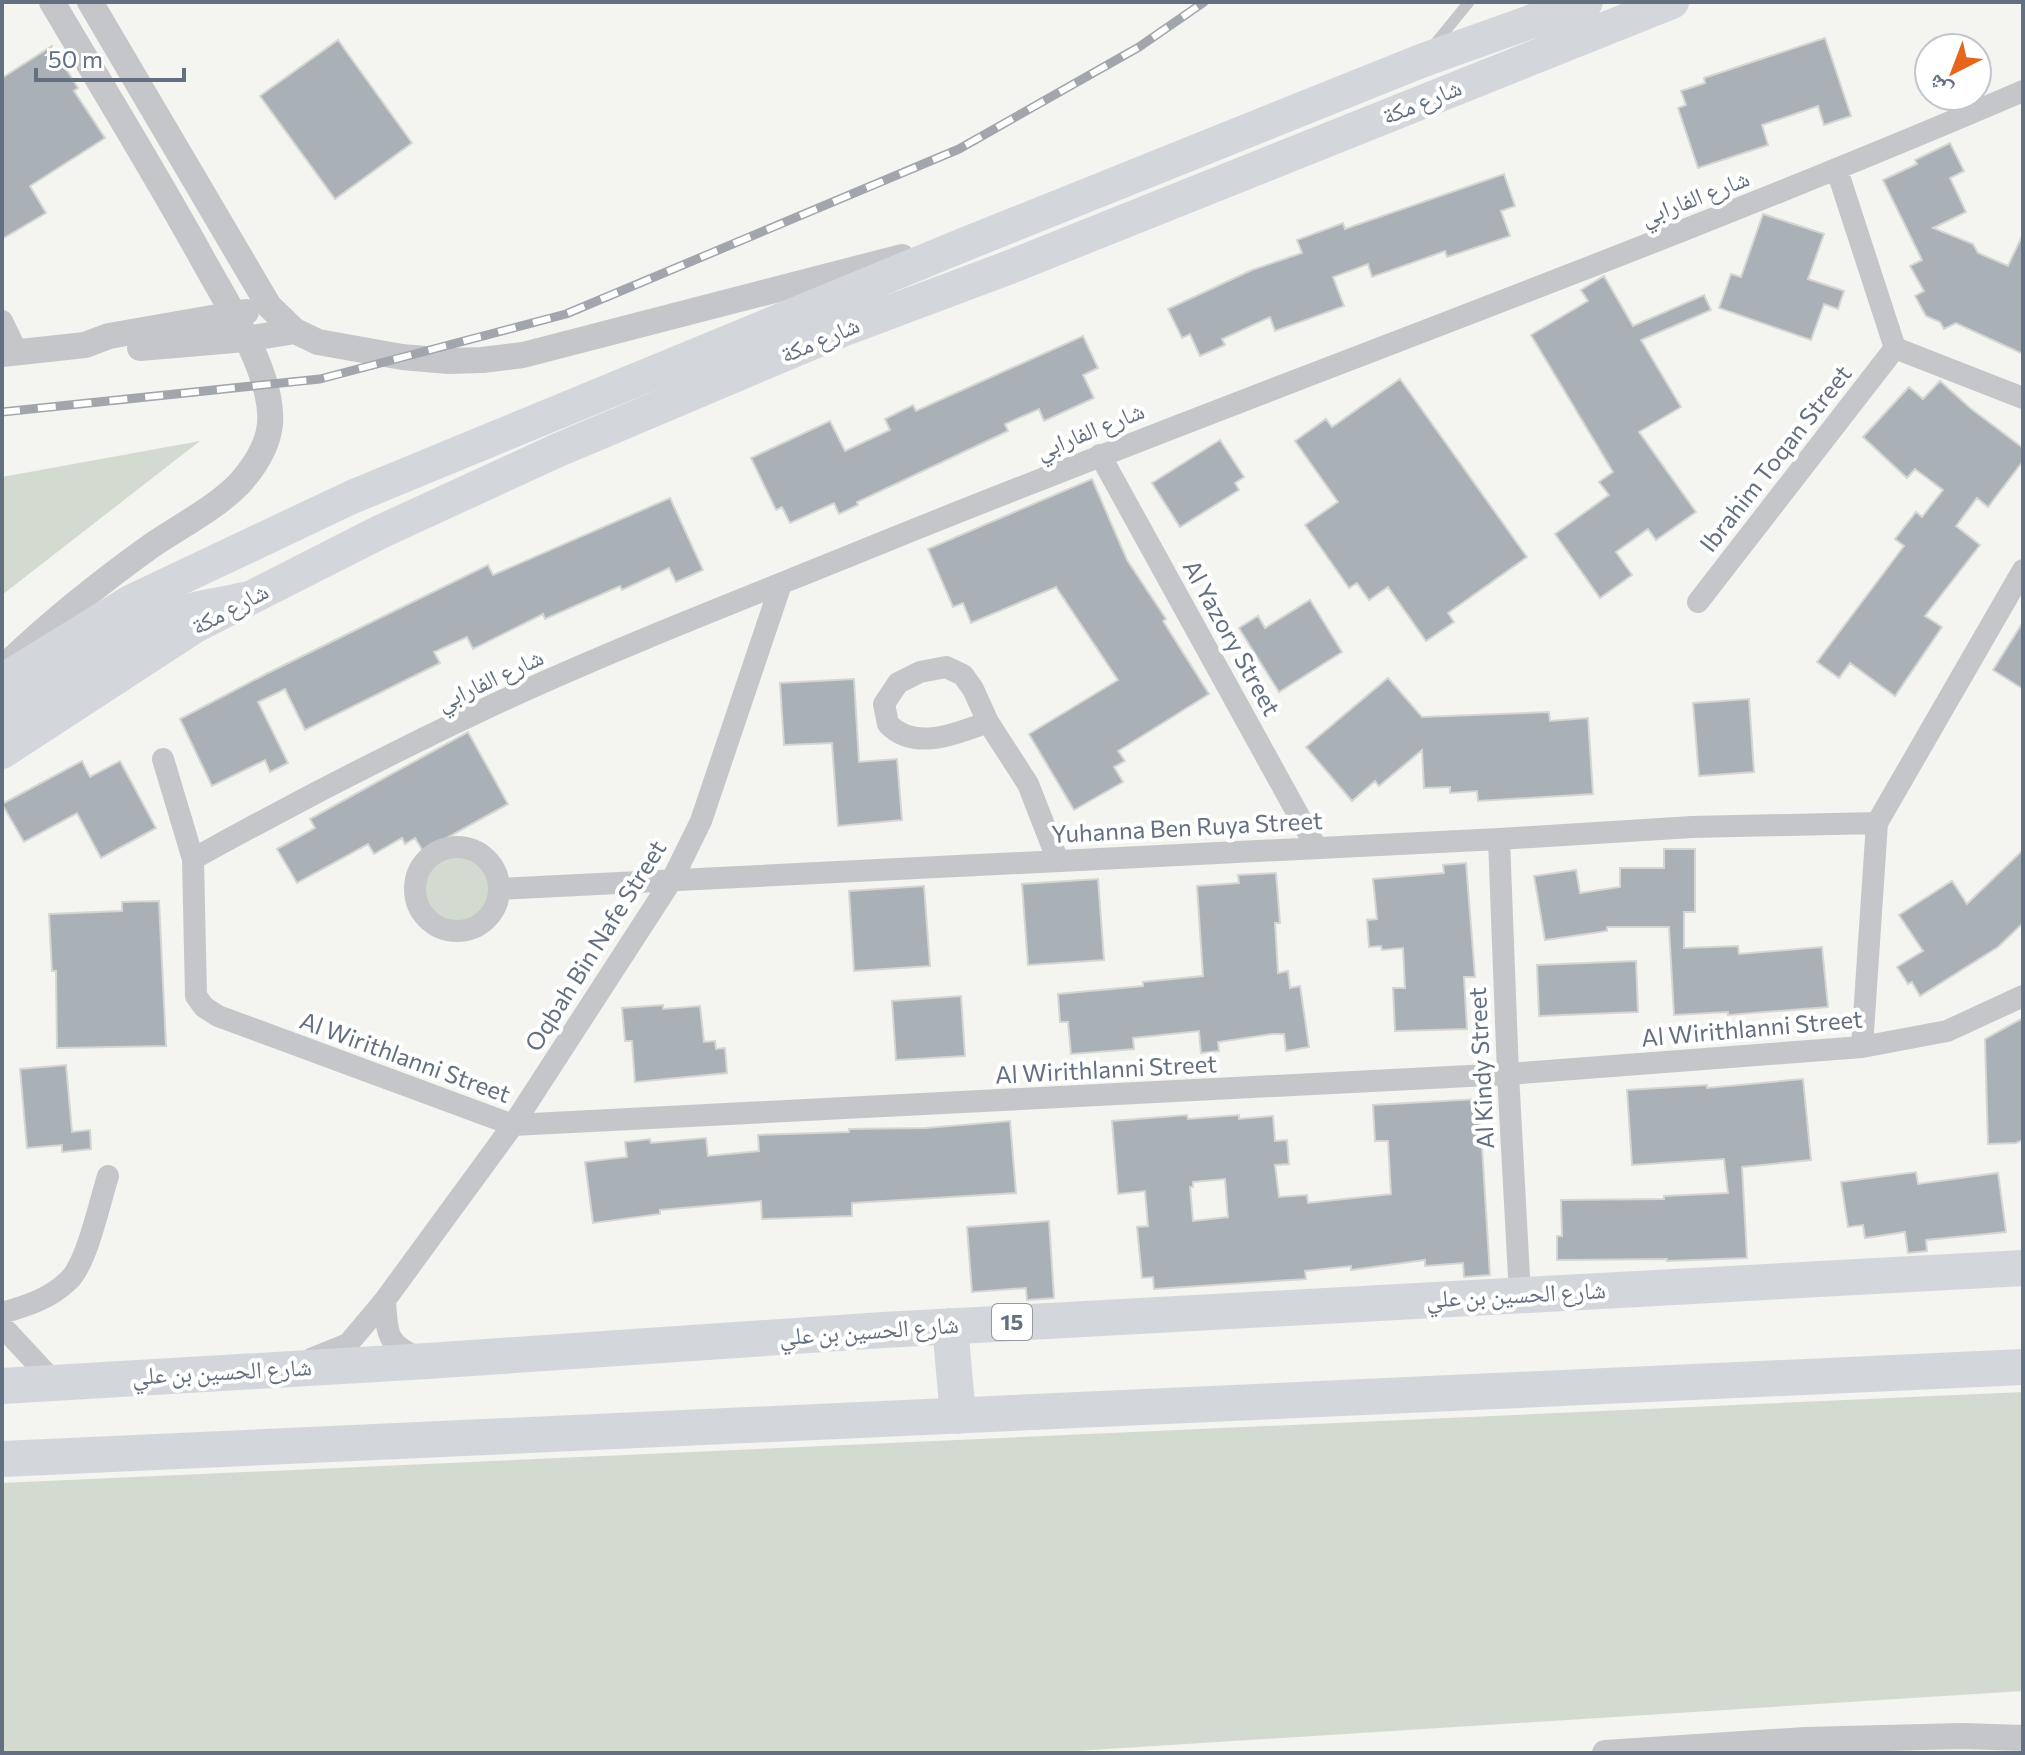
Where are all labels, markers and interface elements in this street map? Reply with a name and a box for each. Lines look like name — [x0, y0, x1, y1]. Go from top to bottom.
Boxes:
scale bar — [36, 32, 184, 82]
north arrow — [1913, 32, 1993, 112]
text: 50 m — [48, 44, 103, 73]
text: ش — [1922, 69, 1958, 105]
street label: شارع مكة — [1378, 72, 1466, 131]
street label: شارع الفارابي — [1636, 163, 1755, 236]
street label: شارع مكة — [776, 309, 864, 370]
street label: Ibrahim Toqan Street — [1693, 359, 1857, 557]
street label: شارع الفارابي — [1031, 395, 1150, 470]
street label: Al Yazory Street — [1178, 554, 1287, 720]
street label: شارع مكة — [186, 575, 274, 642]
street label: شارع الفارابي — [431, 641, 550, 721]
street label: Yuhanna Ben Ruya Street — [1051, 805, 1323, 848]
street label: Oqbah Bin Nafe Street — [518, 834, 672, 1056]
street label: Al Kindy Street — [1462, 986, 1499, 1150]
street label: Al Wirithlanni Street — [1640, 1003, 1864, 1052]
street label: Al Wirithlanni Street — [296, 1005, 515, 1108]
street label: Al Wirithlanni Street — [994, 1048, 1218, 1089]
street label: شارع الحسين بن علي — [1425, 1274, 1607, 1319]
road number: 15 — [992, 1304, 1032, 1340]
street label: شارع الحسين بن علي — [778, 1309, 960, 1356]
street label: شارع الحسين بن علي — [131, 1351, 313, 1396]

